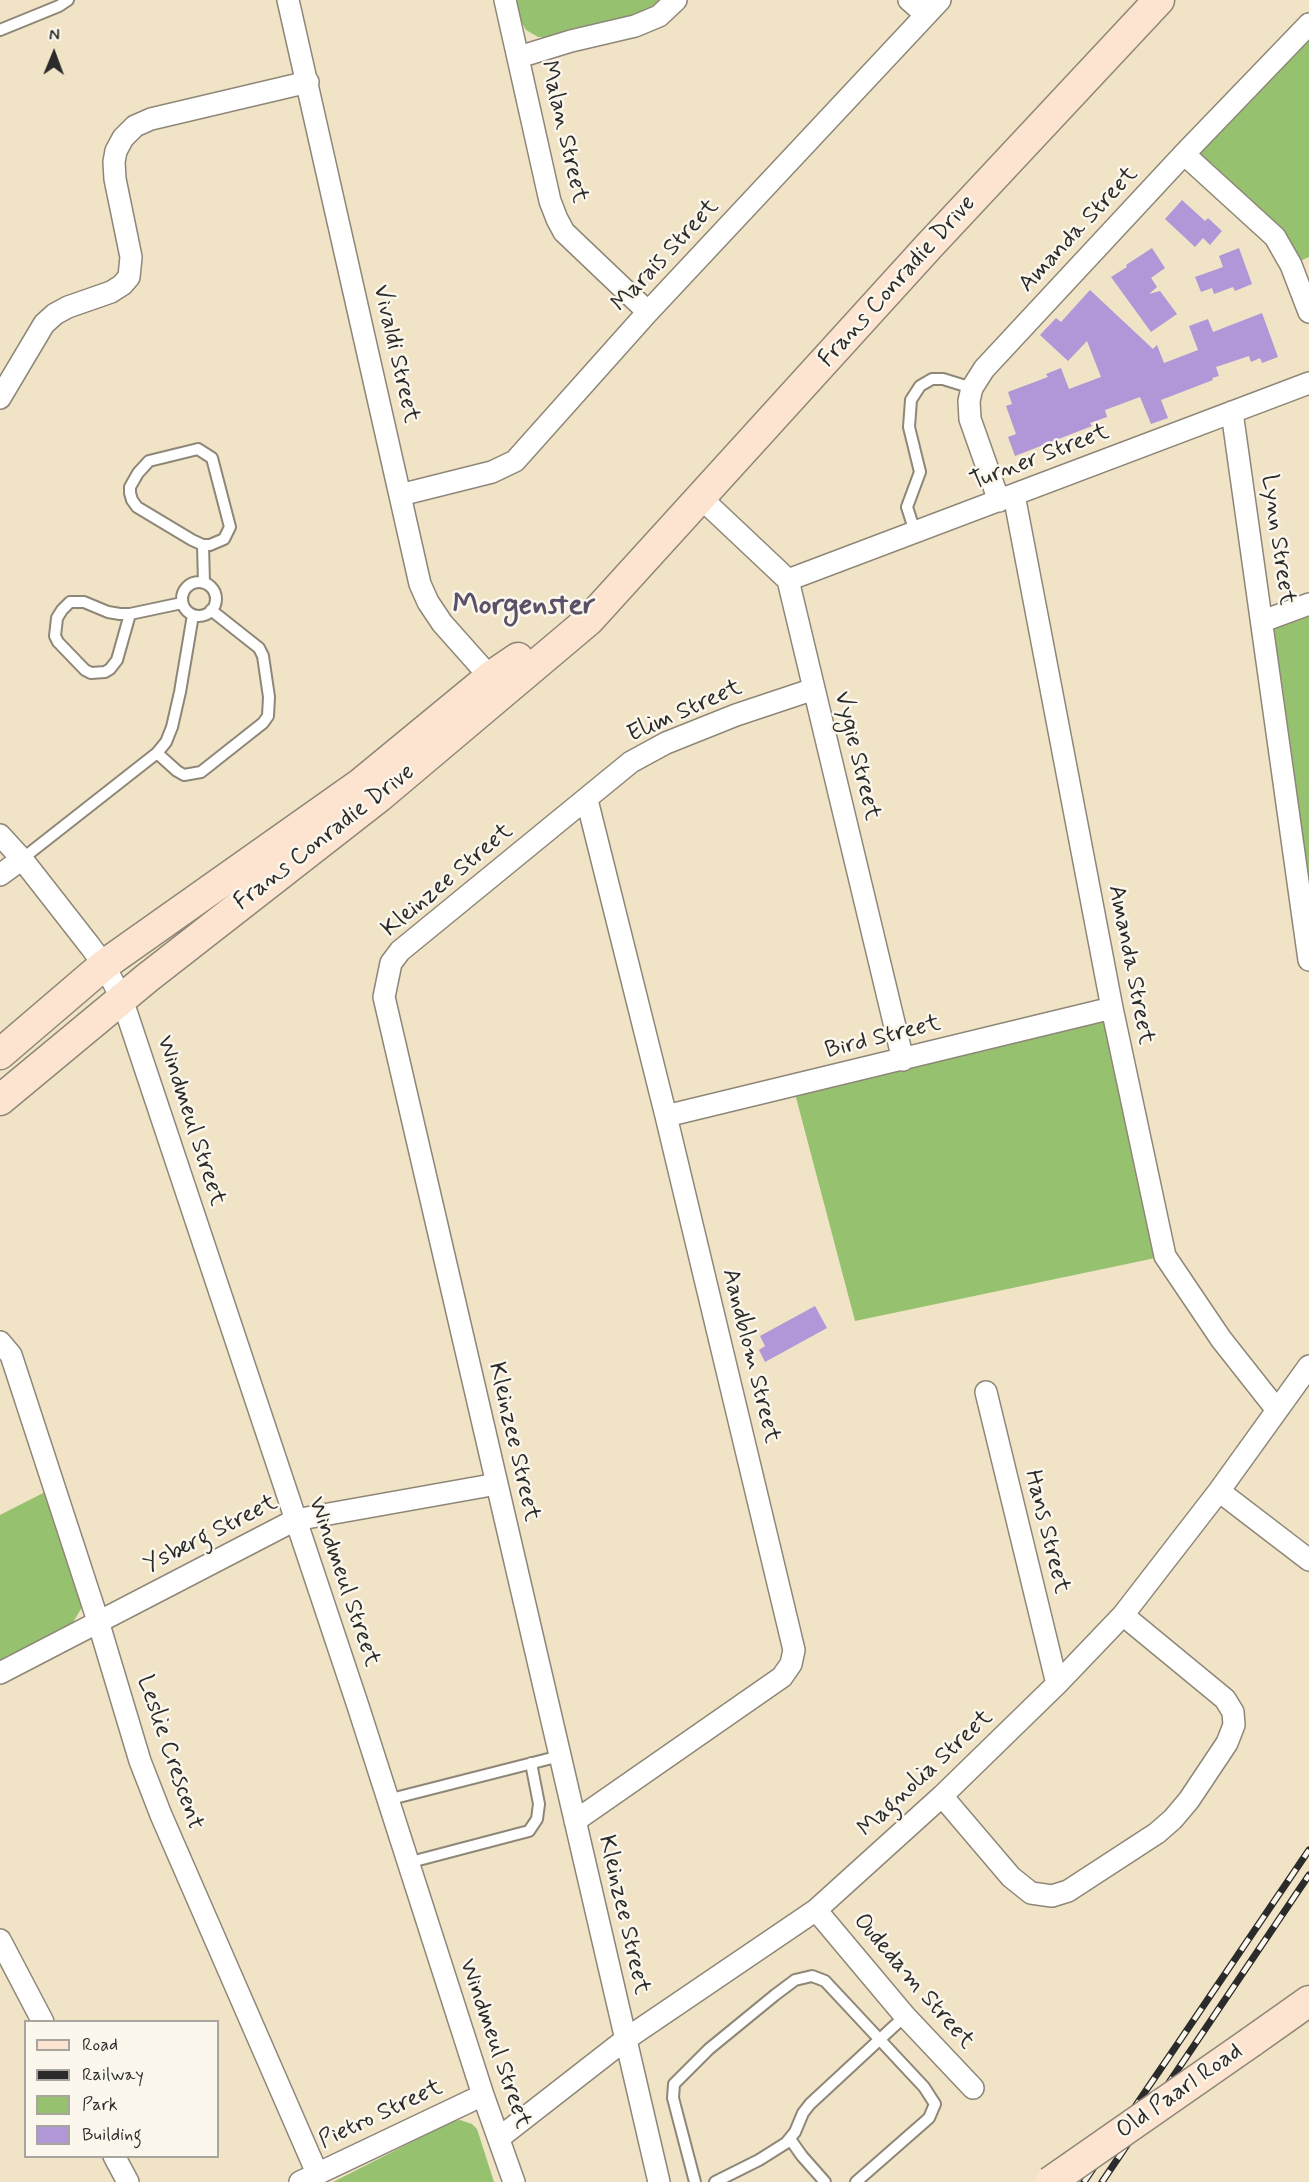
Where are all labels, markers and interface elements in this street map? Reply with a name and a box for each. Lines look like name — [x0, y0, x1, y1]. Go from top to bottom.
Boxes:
north arrow — [24, 24, 84, 84]
text: N — [49, 25, 60, 46]
street label: Malan Street — [533, 58, 593, 206]
street label: Amanda Street — [1013, 161, 1145, 299]
street label: Frans Conradie Drive — [813, 190, 983, 374]
street label: Marais Street — [606, 193, 726, 319]
street label: Vivaldi Street — [365, 282, 425, 426]
street label: Turner Street — [967, 418, 1113, 498]
street label: Lynn Street — [1254, 473, 1300, 607]
district label: Morgenster — [452, 589, 596, 625]
street label: Elim Street — [623, 674, 747, 750]
street label: Vygie Street — [826, 689, 886, 823]
street label: Frans Conradie Drive — [229, 758, 421, 918]
street label: Kleinzee Street — [377, 818, 519, 944]
street label: Amanda Street — [1100, 883, 1160, 1047]
street label: Bird Street — [822, 1010, 944, 1066]
street label: Windmeul Street — [149, 1032, 231, 1210]
street label: Aandblom Street — [714, 1266, 786, 1446]
street label: Kleinzee Street — [481, 1360, 545, 1524]
street label: Hans Street — [1017, 1467, 1075, 1597]
street label: Ysberg Street — [139, 1489, 283, 1581]
street label: Windmeul Street — [301, 1493, 385, 1671]
street label: Leslie Crescent — [129, 1672, 209, 1834]
street label: Magnolia Street — [853, 1704, 999, 1844]
street label: Kleinzee Street — [591, 1833, 655, 1997]
street label: Oudedam Street — [846, 1908, 980, 2056]
street label: Windmeul Street — [452, 1955, 536, 2133]
legend — [24, 2020, 219, 2158]
text: Road — [82, 2033, 118, 2057]
street label: Old Paarl Road — [1111, 2038, 1249, 2146]
text: Railway — [82, 2063, 144, 2087]
street label: Pietro Street — [315, 2074, 447, 2156]
text: Park — [82, 2093, 118, 2117]
text: Building — [82, 2123, 142, 2147]

